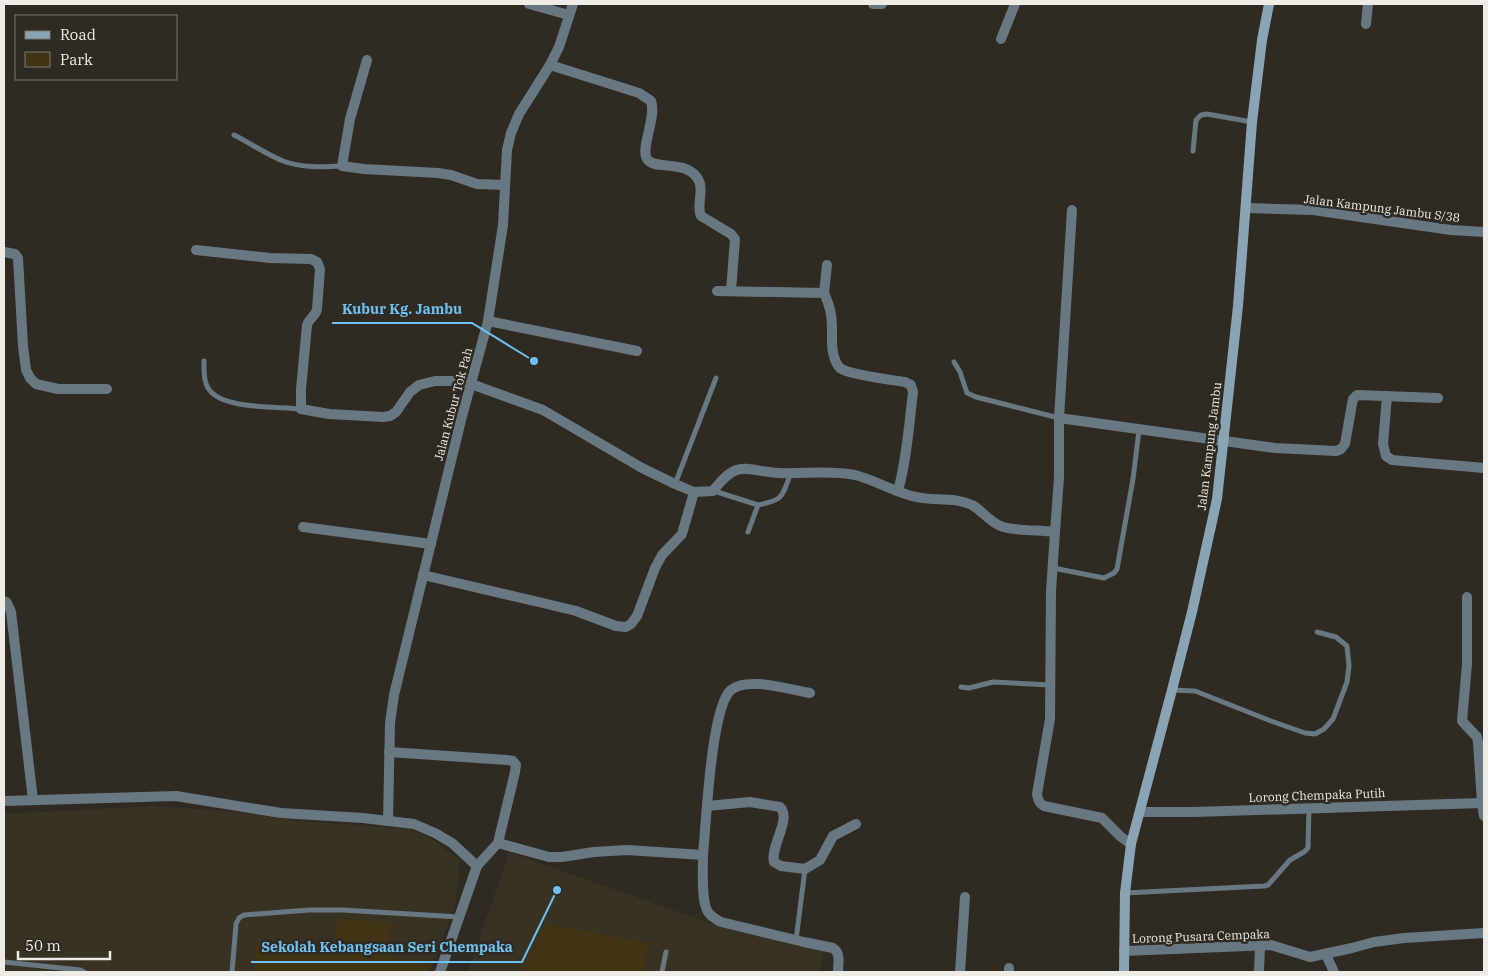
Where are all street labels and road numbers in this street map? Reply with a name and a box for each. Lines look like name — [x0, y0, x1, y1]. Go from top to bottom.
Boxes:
street label: Jalan Kampung Jambu S/38 — [1303, 191, 1461, 225]
street label: Jalan Kubur Tok Pah — [431, 345, 475, 462]
street label: Jalan Kampung Jambu — [1194, 381, 1224, 511]
street label: Lorong Chempaka Putih — [1248, 785, 1386, 805]
street label: Lorong Pusara Cempaka — [1132, 926, 1271, 946]

